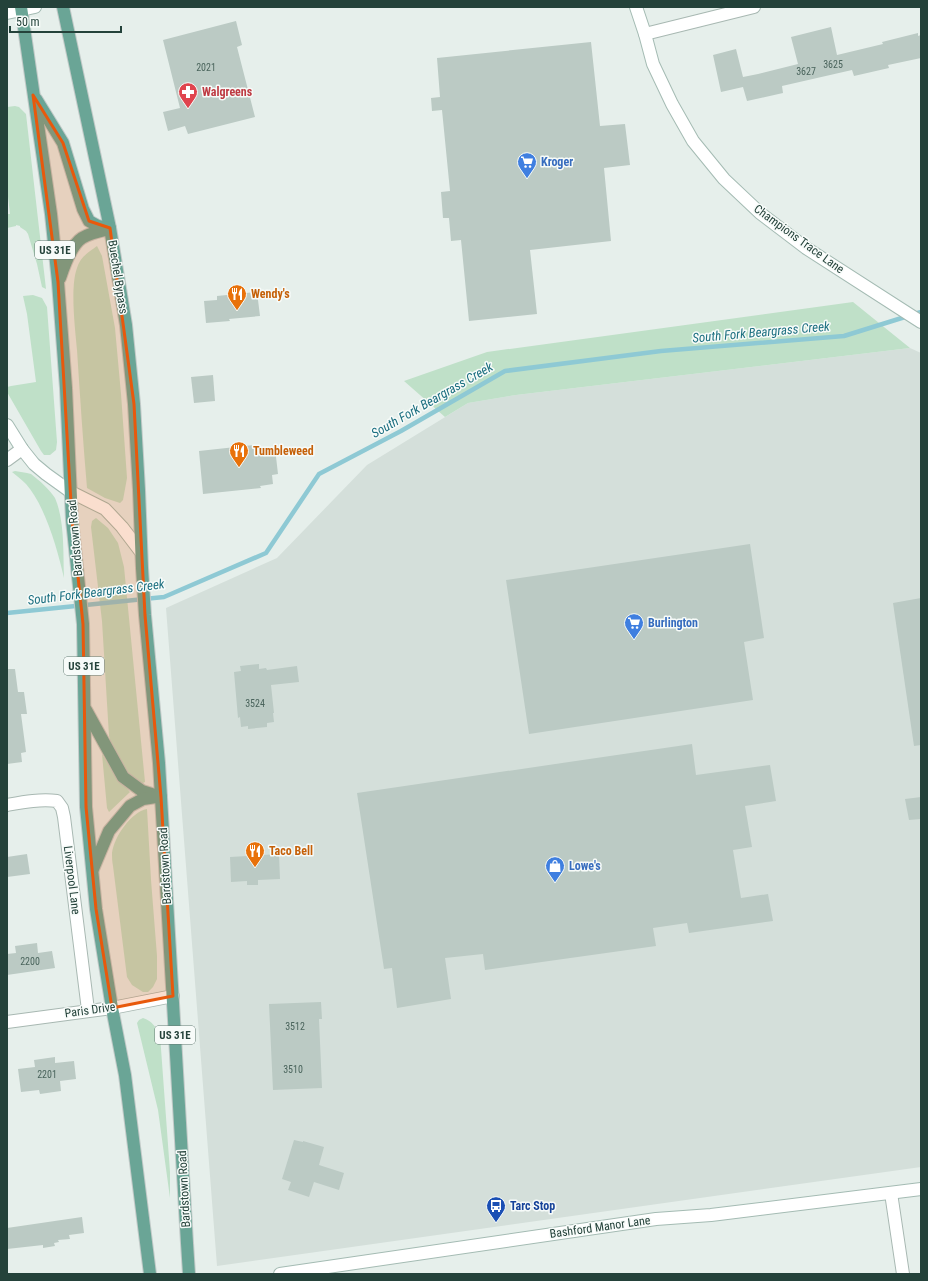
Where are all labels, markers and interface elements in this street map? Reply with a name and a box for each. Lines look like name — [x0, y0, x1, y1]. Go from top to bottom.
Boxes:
scale bar — [10, 8, 121, 34]
text: 50 m — [16, 15, 40, 29]
house number: 3625 — [823, 59, 843, 70]
house number: 2021 — [196, 62, 216, 73]
house number: 3627 — [796, 66, 816, 77]
pharmacy icon: Walgreens — [177, 81, 199, 109]
place label: Walgreens — [202, 85, 253, 99]
supermarket icon: Kroger — [516, 151, 538, 179]
place label: Kroger — [541, 155, 573, 169]
street label: Champions Trace Lane — [751, 202, 847, 277]
street label: Buechel Bypass — [105, 239, 131, 315]
road number: US 31E — [35, 241, 75, 259]
restaurant icon: Wendy's — [226, 283, 248, 311]
place label: Wendy's — [251, 287, 290, 301]
water label: South Fork Beargrass Creek — [692, 319, 831, 345]
water label: South Fork Beargrass Creek — [369, 359, 496, 441]
restaurant icon: Tumbleweed — [228, 440, 250, 468]
place label: Tumbleweed — [253, 444, 314, 458]
street label: Bardstown Road — [65, 499, 85, 577]
water label: South Fork Beargrass Creek — [27, 576, 166, 608]
supermarket icon: Burlington — [623, 612, 645, 640]
place label: Burlington — [648, 616, 698, 630]
road number: US 31E — [64, 657, 104, 675]
house number: 3524 — [245, 698, 265, 709]
street label: Bardstown Road — [156, 827, 174, 905]
restaurant icon: Taco Bell — [244, 840, 266, 868]
place label: Taco Bell — [269, 844, 313, 858]
street label: Liverpool Lane — [61, 845, 83, 916]
shop icon: Lowe's — [544, 855, 566, 883]
place label: Lowe's — [569, 859, 601, 873]
house number: 2200 — [20, 956, 40, 967]
street label: Paris Drive — [64, 999, 117, 1020]
house number: 3512 — [285, 1021, 305, 1032]
road number: US 31E — [155, 1026, 195, 1044]
house number: 3510 — [283, 1064, 303, 1075]
house number: 2201 — [37, 1069, 57, 1080]
street label: Bardstown Road — [175, 1150, 193, 1228]
bus stop icon: Tarc Stop — [485, 1195, 507, 1223]
place label: Tarc Stop — [510, 1199, 555, 1213]
street label: Bashford Manor Lane — [549, 1213, 652, 1241]

